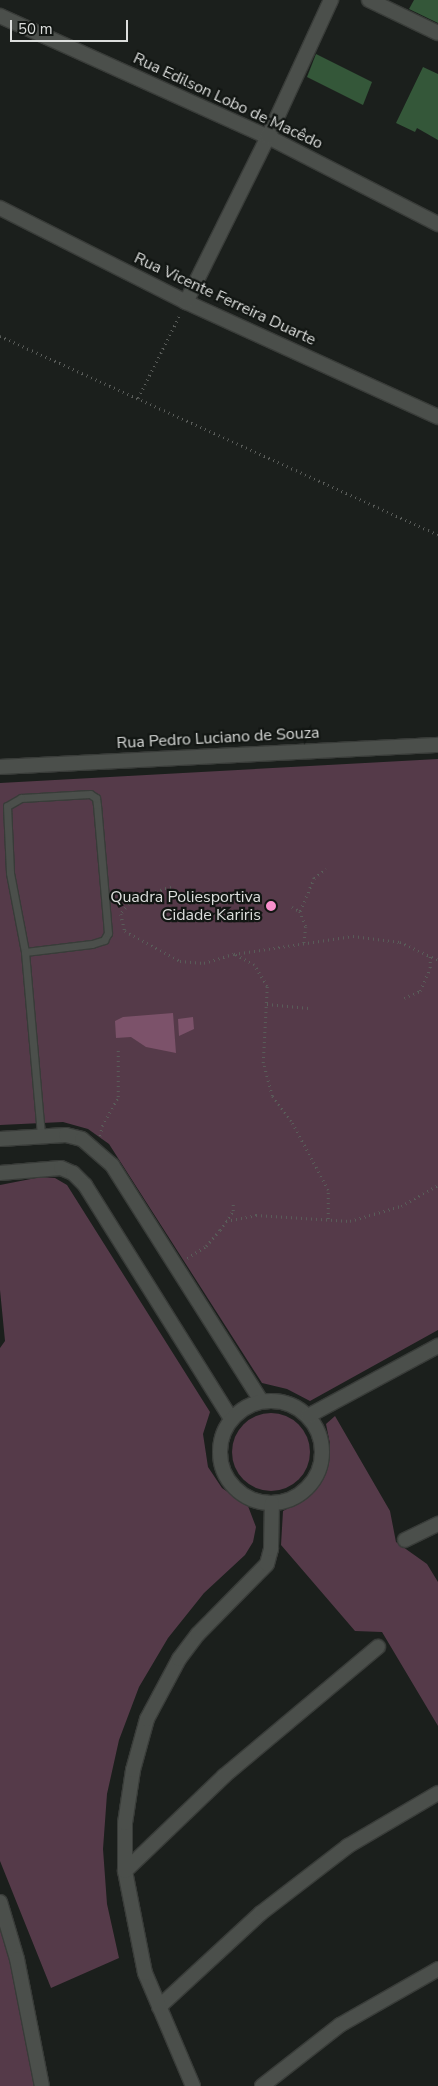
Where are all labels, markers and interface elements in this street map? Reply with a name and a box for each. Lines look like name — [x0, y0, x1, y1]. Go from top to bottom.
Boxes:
scale bar — [12, 10, 130, 42]
text: 50 m — [18, 19, 53, 39]
street label: Rua Edilson Lobo de Macêdo — [130, 49, 326, 153]
street label: Rua Vicente Ferreira Duarte — [131, 248, 319, 350]
street label: Rua Pedro Luciano de Souza — [116, 723, 320, 753]
place label: Quadra Poliesportiva Cidade Kariris — [110, 887, 261, 925]
marker: Quadra Poliesportiva Cidade Kariris — [265, 900, 277, 912]

